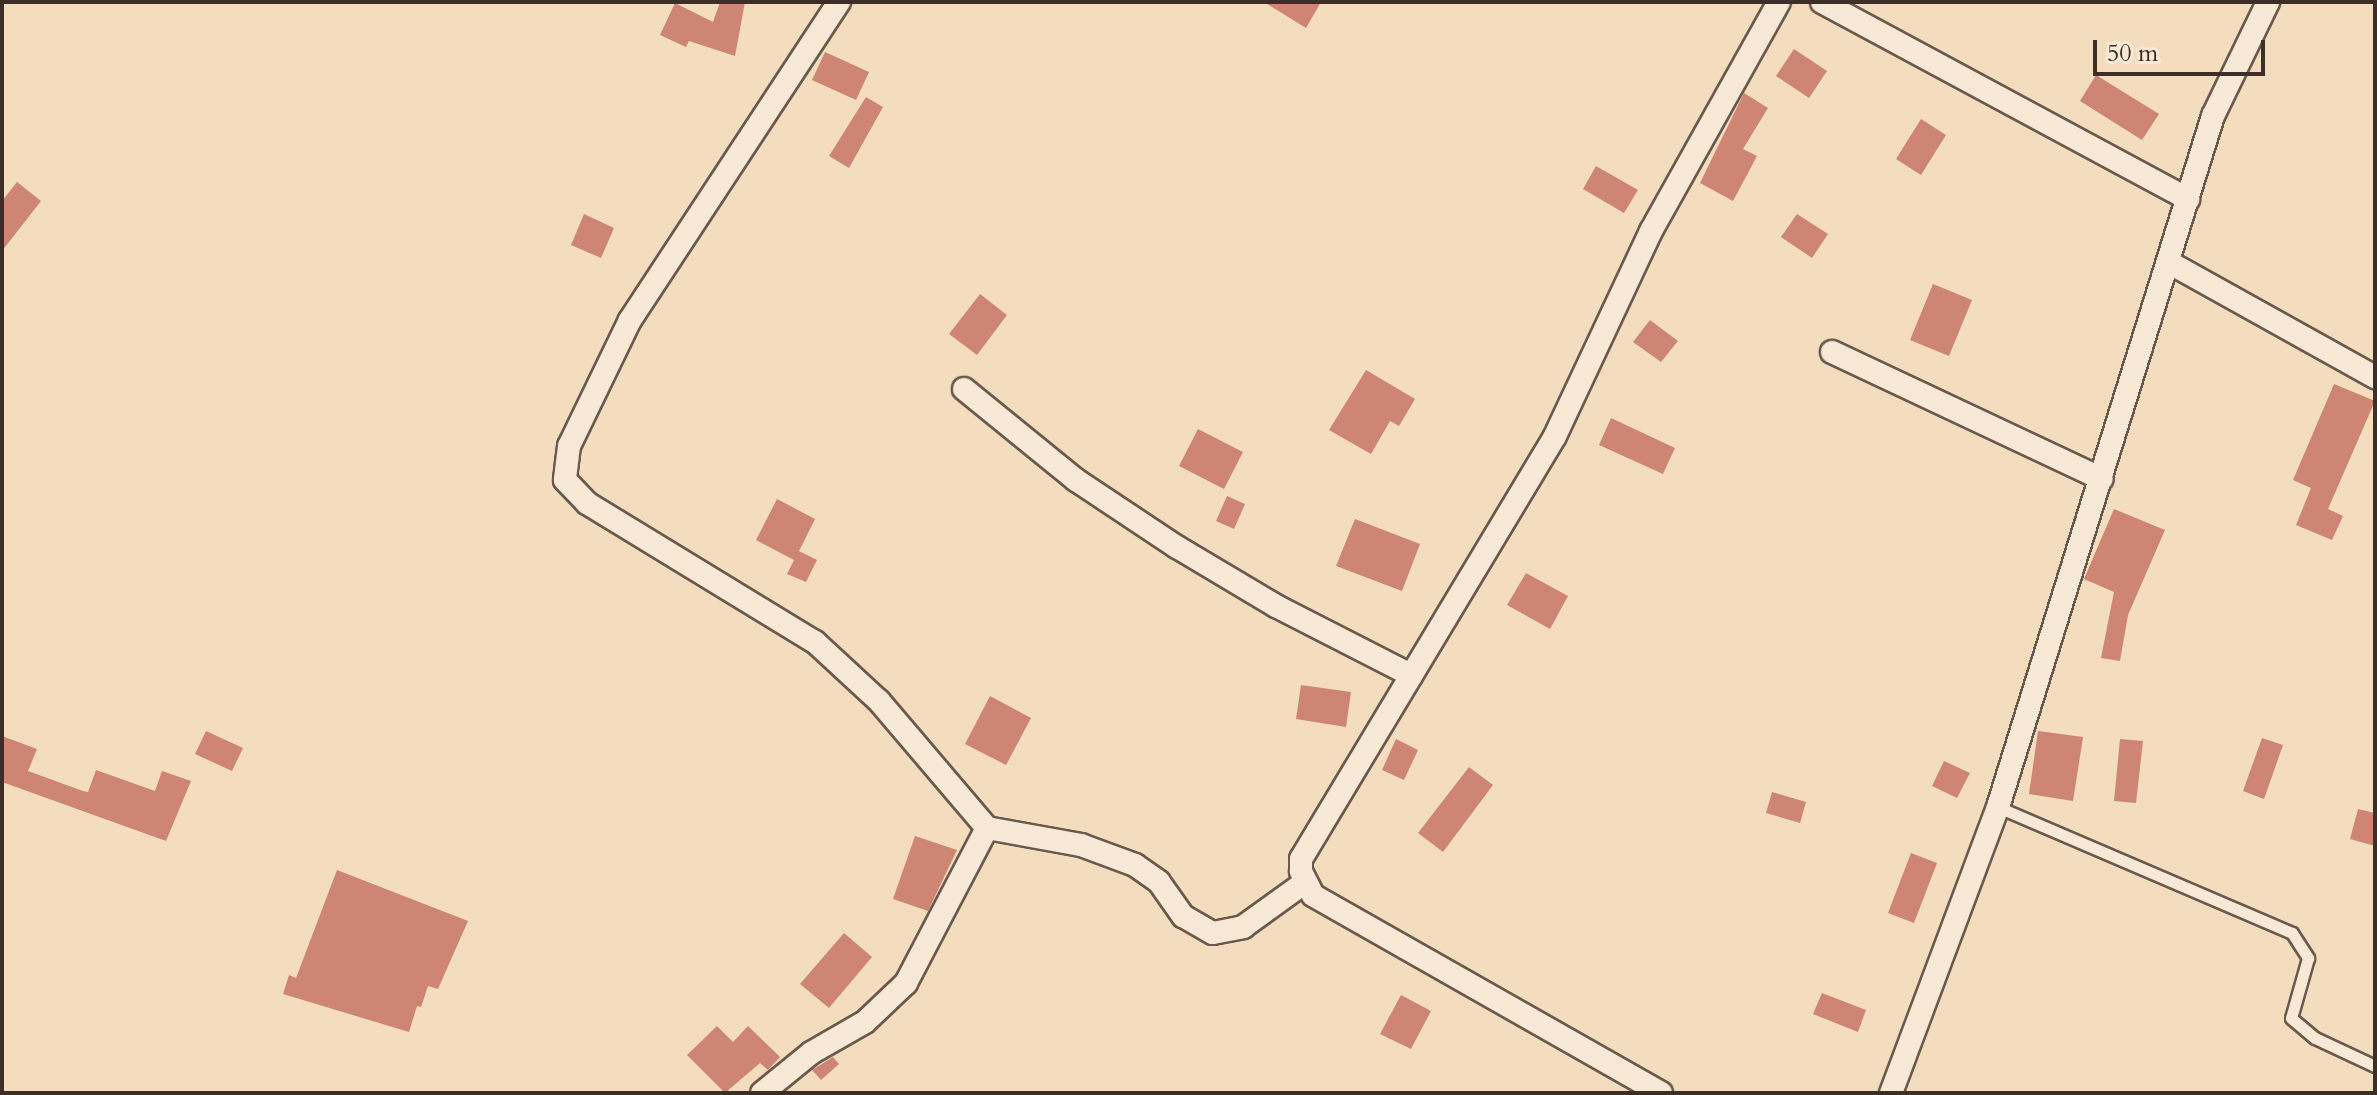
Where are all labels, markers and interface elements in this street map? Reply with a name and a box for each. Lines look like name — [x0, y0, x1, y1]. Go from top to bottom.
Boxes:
scale bar — [2097, 24, 2269, 74]
text: 50 m — [2107, 37, 2158, 70]

